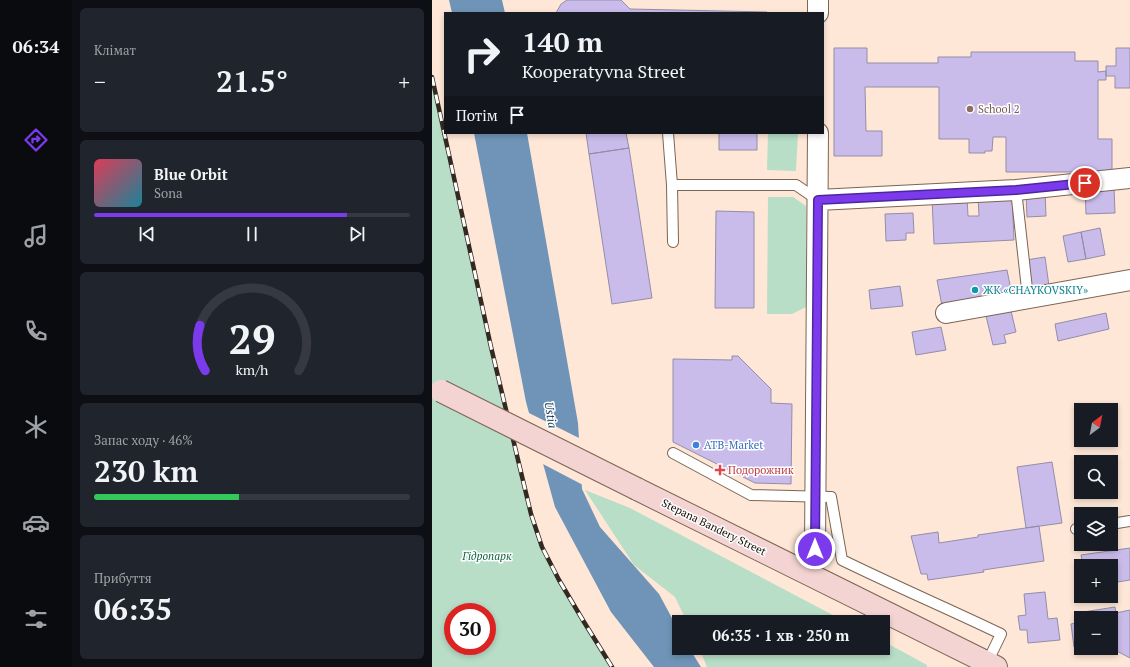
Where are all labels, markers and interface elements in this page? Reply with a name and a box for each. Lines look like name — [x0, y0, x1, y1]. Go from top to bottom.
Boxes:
text: 140 m — [522, 23, 603, 60]
icon: right — [456, 28, 508, 80]
text: 06:34 — [13, 34, 59, 58]
text: Клімат — [94, 41, 136, 59]
text: Kooperatyvna Street — [522, 59, 686, 83]
text: 21.5° — [216, 61, 288, 101]
text: − — [94, 67, 106, 96]
text: + — [398, 67, 410, 96]
place label: School 2 — [978, 102, 1020, 116]
icon: arrive — [506, 104, 528, 126]
marker: School 2 — [965, 104, 975, 114]
text: Потім — [456, 105, 498, 125]
icon: directions — [22, 126, 50, 154]
text: Blue Orbit — [154, 164, 228, 184]
pin — [1068, 166, 1102, 200]
icon: arrive — [1074, 172, 1096, 194]
text: Sona — [154, 184, 182, 202]
icon: music — [22, 222, 50, 250]
icon: previous — [136, 223, 158, 245]
icon: pause — [241, 223, 263, 245]
icon: next — [346, 223, 368, 245]
place label: ЖК «CHAYKOVSKIY» — [983, 283, 1088, 297]
marker: ЖК «CHAYKOVSKIY» — [970, 285, 980, 295]
text: 29 — [228, 311, 276, 366]
icon: phone — [22, 317, 50, 345]
text: km/h — [236, 360, 269, 379]
water label: Ustia — [541, 401, 561, 429]
north arrow — [1074, 403, 1118, 447]
map controls — [1074, 403, 1118, 655]
icon: climate — [22, 413, 50, 441]
text: Запас ходу · 46% — [94, 431, 193, 449]
place label: ATB-Market — [704, 438, 763, 452]
marker: ATB-Market — [691, 440, 701, 450]
text: 230 km — [94, 451, 198, 491]
button: search — [1074, 455, 1118, 499]
place label: Подорожник — [728, 463, 794, 477]
marker: Подорожник — [715, 465, 725, 475]
street label: Stepana Bandery Street — [659, 496, 769, 558]
button: layers — [1074, 507, 1118, 551]
icon: car — [22, 509, 50, 537]
position arrow — [794, 528, 836, 570]
park label: Гідропарк — [461, 549, 512, 563]
button: + — [1074, 559, 1118, 603]
text: Прибуття — [94, 569, 152, 587]
text: 06:35 — [94, 589, 172, 629]
speed limit sign: 30 — [444, 603, 496, 655]
icon: filters — [22, 605, 50, 633]
button: − — [1074, 611, 1118, 655]
text: 06:35 · 1 хв · 250 m — [713, 625, 849, 645]

